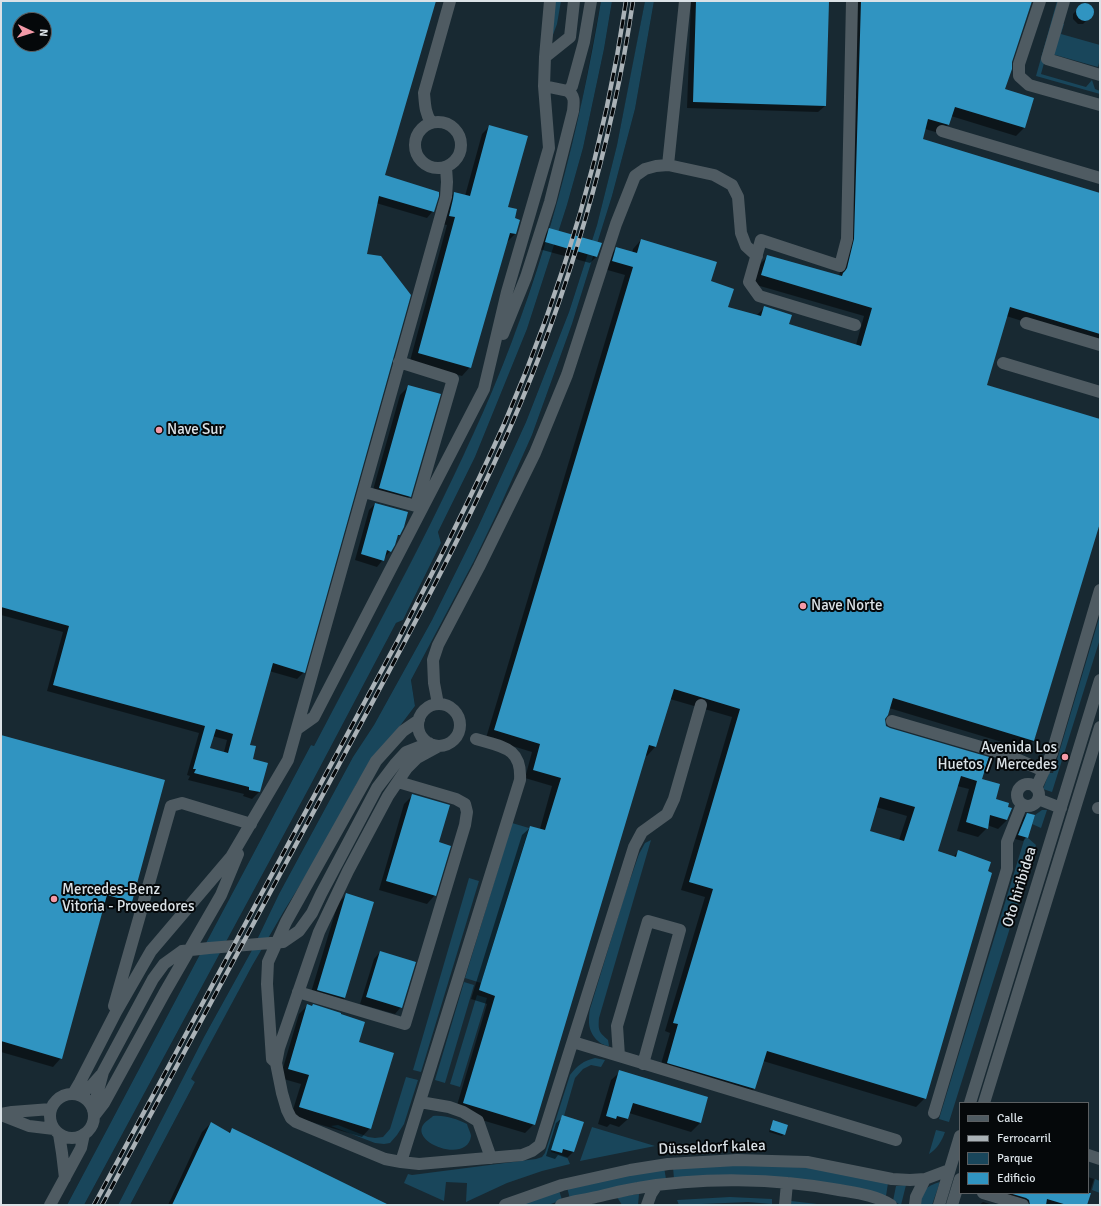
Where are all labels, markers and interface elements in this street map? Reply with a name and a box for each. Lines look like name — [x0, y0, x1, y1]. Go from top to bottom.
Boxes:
north arrow — [12, 12, 52, 52]
text: N — [37, 29, 50, 37]
place label: Nave Sur — [167, 421, 224, 439]
marker: Nave Sur — [154, 425, 164, 435]
place label: Nave Norte — [811, 597, 882, 615]
marker: Nave Norte — [798, 601, 808, 611]
place label: Avenida Los Huetos / Mercedes — [937, 739, 1057, 774]
marker: Avenida Los Huetos / Mercedes — [1060, 752, 1070, 762]
street label: Oto hiribidea — [999, 845, 1041, 929]
place label: Mercedes-Benz Vitoria - Proveedores — [62, 881, 195, 916]
marker: Mercedes-Benz Vitoria - Proveedores — [49, 894, 59, 904]
legend — [959, 1102, 1089, 1194]
text: Calle — [997, 1111, 1023, 1126]
text: Ferrocarril — [997, 1131, 1051, 1146]
street label: Düsseldorf kalea — [658, 1137, 766, 1159]
text: Parque — [997, 1151, 1033, 1166]
text: Edificio — [997, 1171, 1035, 1186]

